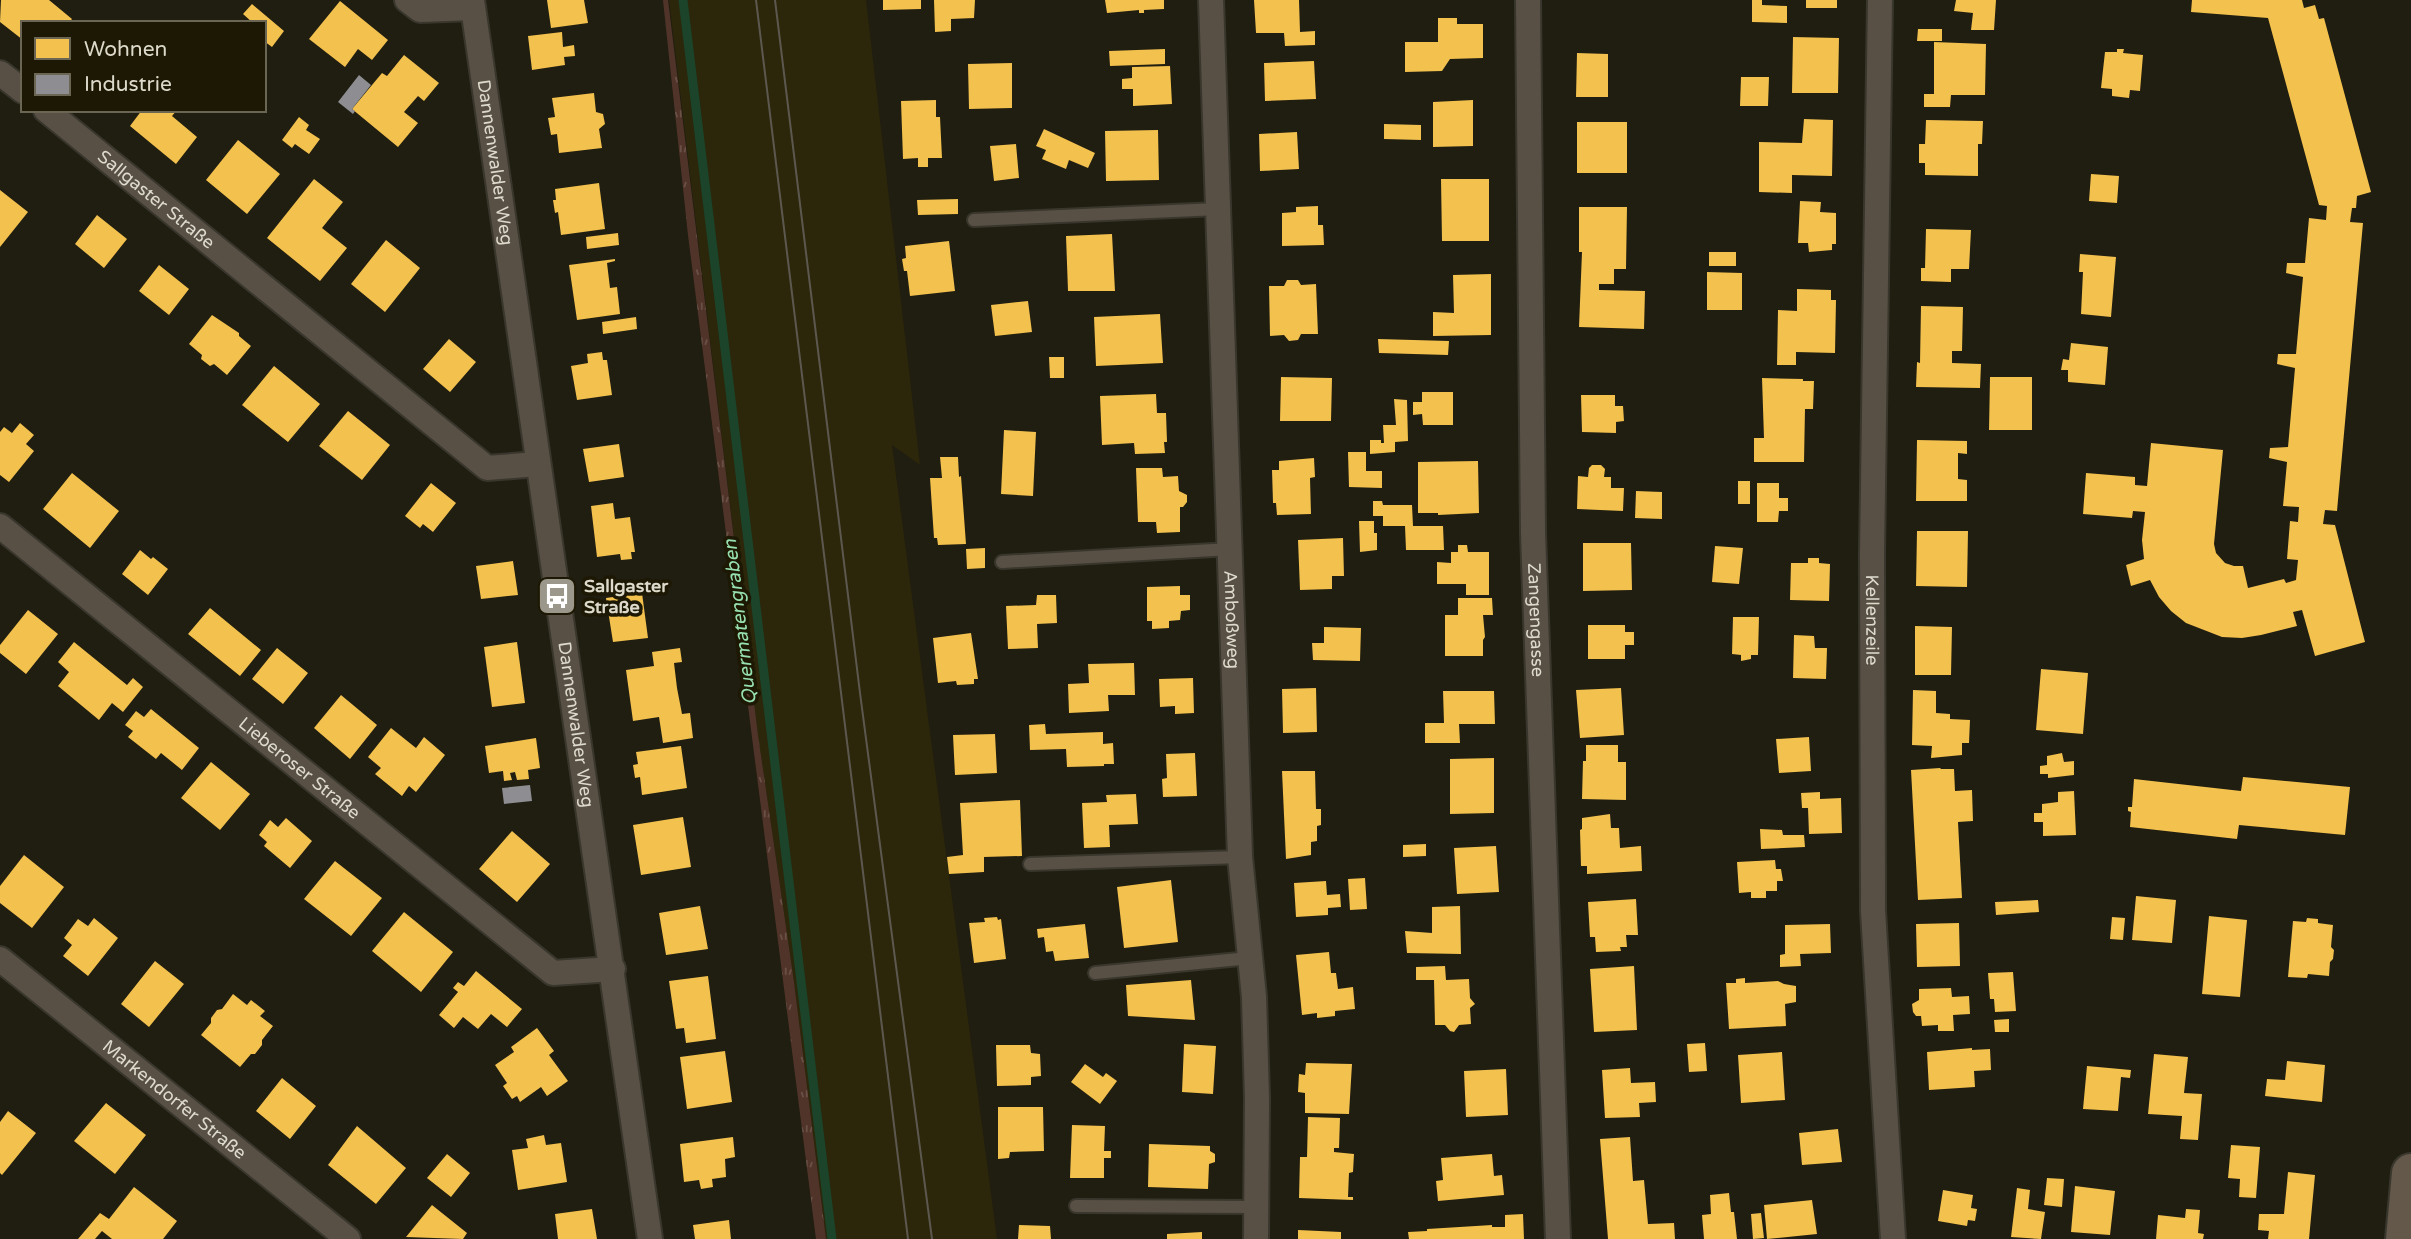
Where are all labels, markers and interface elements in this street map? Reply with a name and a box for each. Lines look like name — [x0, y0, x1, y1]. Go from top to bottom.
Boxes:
legend — [21, 21, 266, 112]
text: Wohnen — [84, 37, 167, 62]
text: Industrie — [84, 72, 172, 97]
street label: Dannenwalder Weg — [473, 78, 518, 247]
street label: Sallgaster Straße — [93, 145, 219, 254]
water label: Quermatengraben — [719, 538, 761, 706]
street label: Zangengasse — [1523, 563, 1549, 677]
street label: Amboßweg — [1219, 570, 1245, 669]
bus stop icon: Sallgaster Straße — [536, 575, 578, 617]
place label: Sallgaster Straße — [584, 575, 669, 618]
street label: Kellenzeile — [1861, 575, 1883, 665]
street label: Dannenwalder Weg — [553, 640, 599, 809]
street label: Lieberoser Straße — [234, 712, 365, 824]
street label: Markendorfer Straße — [98, 1035, 251, 1164]

